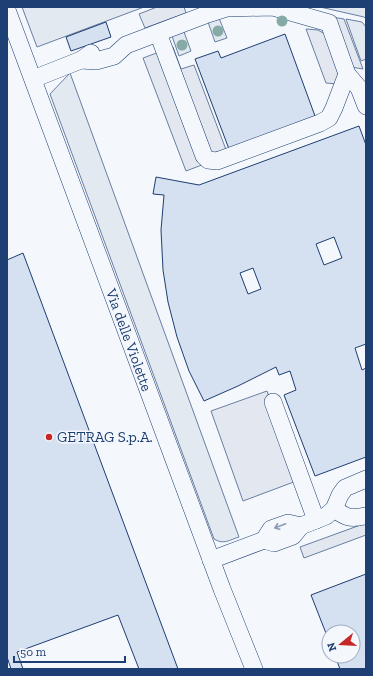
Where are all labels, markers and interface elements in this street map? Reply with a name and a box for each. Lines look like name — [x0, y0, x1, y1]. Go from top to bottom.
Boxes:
street label: Via delle Violette — [102, 285, 156, 394]
place label: GETRAG S.p.A. — [57, 428, 153, 446]
marker: GETRAG S.p.A. — [44, 432, 54, 442]
one-way arrow — [274, 523, 286, 531]
north arrow — [321, 624, 361, 664]
scale bar — [14, 638, 125, 664]
text: N — [324, 640, 339, 653]
text: 50 m — [20, 645, 47, 659]

